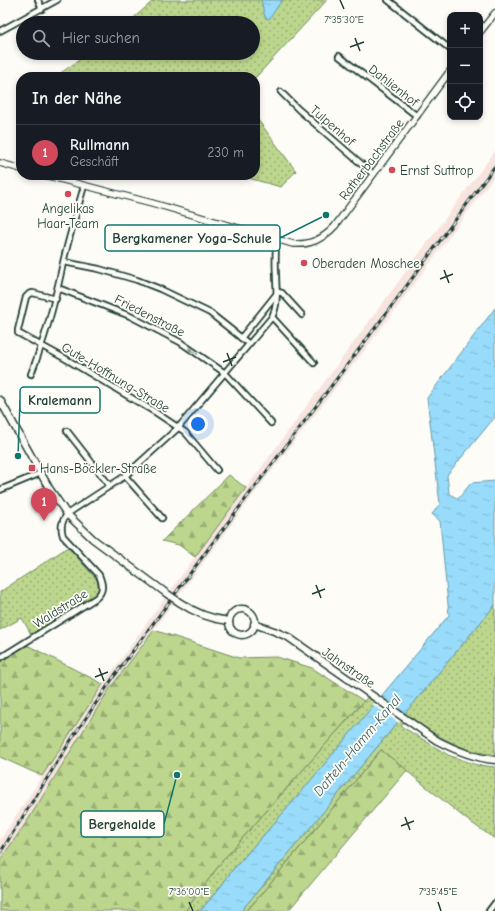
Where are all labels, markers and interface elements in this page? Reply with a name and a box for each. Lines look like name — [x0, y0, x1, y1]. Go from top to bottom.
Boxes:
map controls — [447, 12, 483, 120]
button: + — [447, 12, 483, 48]
text: 7°35'30"E — [324, 14, 364, 26]
search box — [16, 16, 260, 60]
icon: search — [30, 27, 52, 49]
text: Hier suchen — [62, 29, 140, 47]
button: − — [447, 48, 483, 84]
street label: Dahlienhof — [366, 61, 423, 110]
button: locate — [447, 84, 483, 120]
text: In der Nähe — [32, 89, 121, 108]
street label: Tulpenhof — [307, 102, 359, 150]
street label: Rotherbachstraße — [336, 115, 407, 203]
text: Rullmann — [70, 136, 129, 154]
text: 1 — [42, 145, 48, 160]
text: 230 m — [208, 145, 244, 160]
text: Geschäft — [70, 154, 118, 169]
place label: Ernst Suttrop — [400, 163, 474, 178]
marker: Ernst Suttrop — [387, 165, 397, 175]
marker: Angelikas Haar-Team — [63, 189, 73, 199]
place label: Angelikas Haar-Team — [37, 201, 99, 231]
callout: Bergkamener Yoga-Schule — [105, 225, 280, 251]
text: Bergkamener Yoga-Schule — [112, 230, 272, 247]
place label: Oberaden Moschee — [312, 256, 420, 271]
marker: Oberaden Moschee — [299, 258, 309, 268]
street label: Friedenstraße — [112, 291, 188, 340]
street label: Gute-Hoffnung-Straße — [59, 339, 173, 416]
one-way arrow — [188, 347, 199, 355]
callout: Kralemann — [20, 387, 100, 413]
text: Kralemann — [28, 392, 92, 409]
your location — [188, 414, 208, 434]
place label: Hans-Böckler-Straße — [40, 461, 157, 476]
marker: Hans-Böckler-Straße — [27, 463, 37, 473]
pin: 1 — [31, 488, 57, 521]
street label: Waldstraße — [30, 586, 90, 631]
street label: Jahnstraße — [319, 644, 378, 691]
water label: Datteln-Hamm-Kanal — [310, 690, 405, 800]
callout: Bergehalde — [81, 811, 164, 837]
text: Bergehalde — [88, 816, 156, 833]
text: 7°36'00"E — [169, 886, 209, 898]
text: 7°35'45"E — [419, 886, 457, 898]

